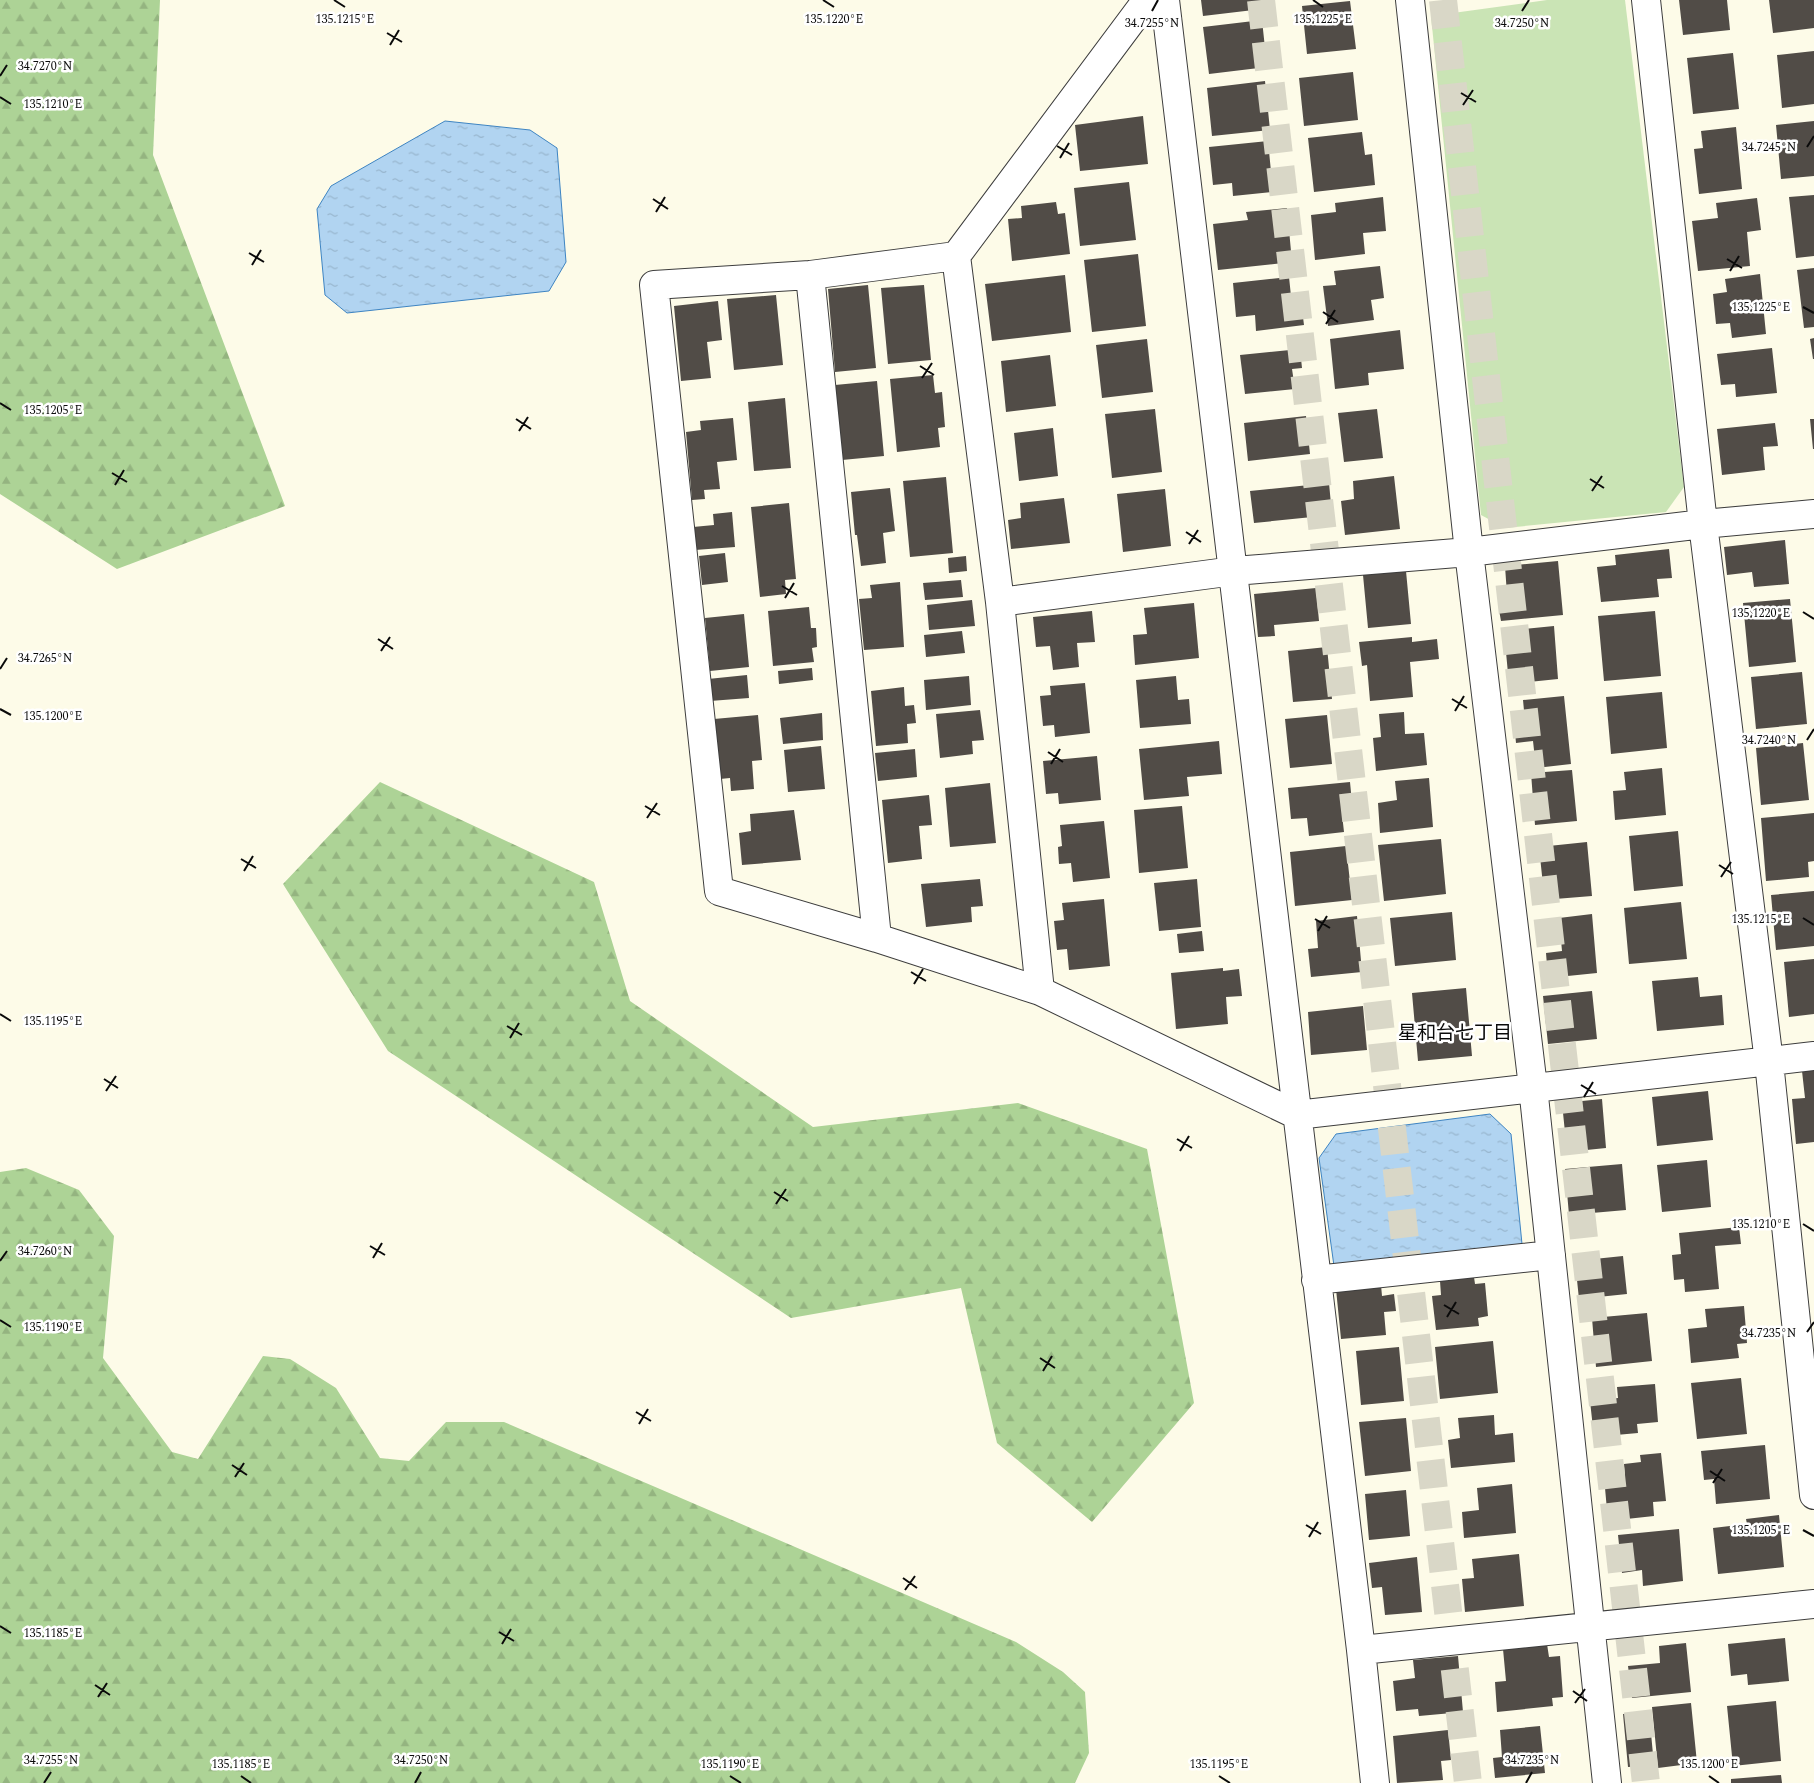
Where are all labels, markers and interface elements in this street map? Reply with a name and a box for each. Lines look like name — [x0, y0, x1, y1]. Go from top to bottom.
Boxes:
text: 135.1215°E — [316, 10, 374, 29]
text: 135.1220°E — [805, 10, 863, 29]
text: 135.1225°E — [1294, 10, 1352, 29]
text: 34.7255°N — [1125, 14, 1179, 33]
text: 34.7250°N — [1495, 14, 1549, 33]
text: 34.7270°N — [18, 57, 72, 76]
text: 135.1210°E — [24, 95, 82, 114]
text: 34.7245°N — [1742, 138, 1796, 157]
text: 135.1225°E — [1732, 298, 1790, 317]
text: 135.1205°E — [24, 401, 82, 420]
text: 135.1220°E — [1732, 604, 1790, 623]
text: 34.7265°N — [18, 649, 72, 668]
text: 135.1200°E — [24, 707, 82, 726]
text: 34.7240°N — [1742, 731, 1796, 750]
text: 135.1215°E — [1732, 910, 1790, 929]
text: 135.1195°E — [24, 1012, 82, 1031]
district label: 星和台七丁目 — [1398, 1019, 1512, 1048]
text: 135.1210°E — [1732, 1215, 1790, 1234]
text: 34.7260°N — [18, 1242, 72, 1261]
text: 135.1190°E — [24, 1318, 82, 1337]
text: 34.7235°N — [1742, 1324, 1796, 1343]
text: 135.1205°E — [1732, 1521, 1790, 1540]
text: 135.1185°E — [24, 1624, 82, 1643]
text: 34.7255°N — [24, 1751, 78, 1770]
text: 34.7250°N — [394, 1751, 448, 1770]
text: 34.7235°N — [1505, 1751, 1559, 1770]
text: 135.1185°E — [212, 1755, 270, 1774]
text: 135.1190°E — [701, 1755, 759, 1774]
text: 135.1195°E — [1190, 1755, 1248, 1774]
text: 135.1200°E — [1680, 1755, 1738, 1774]

